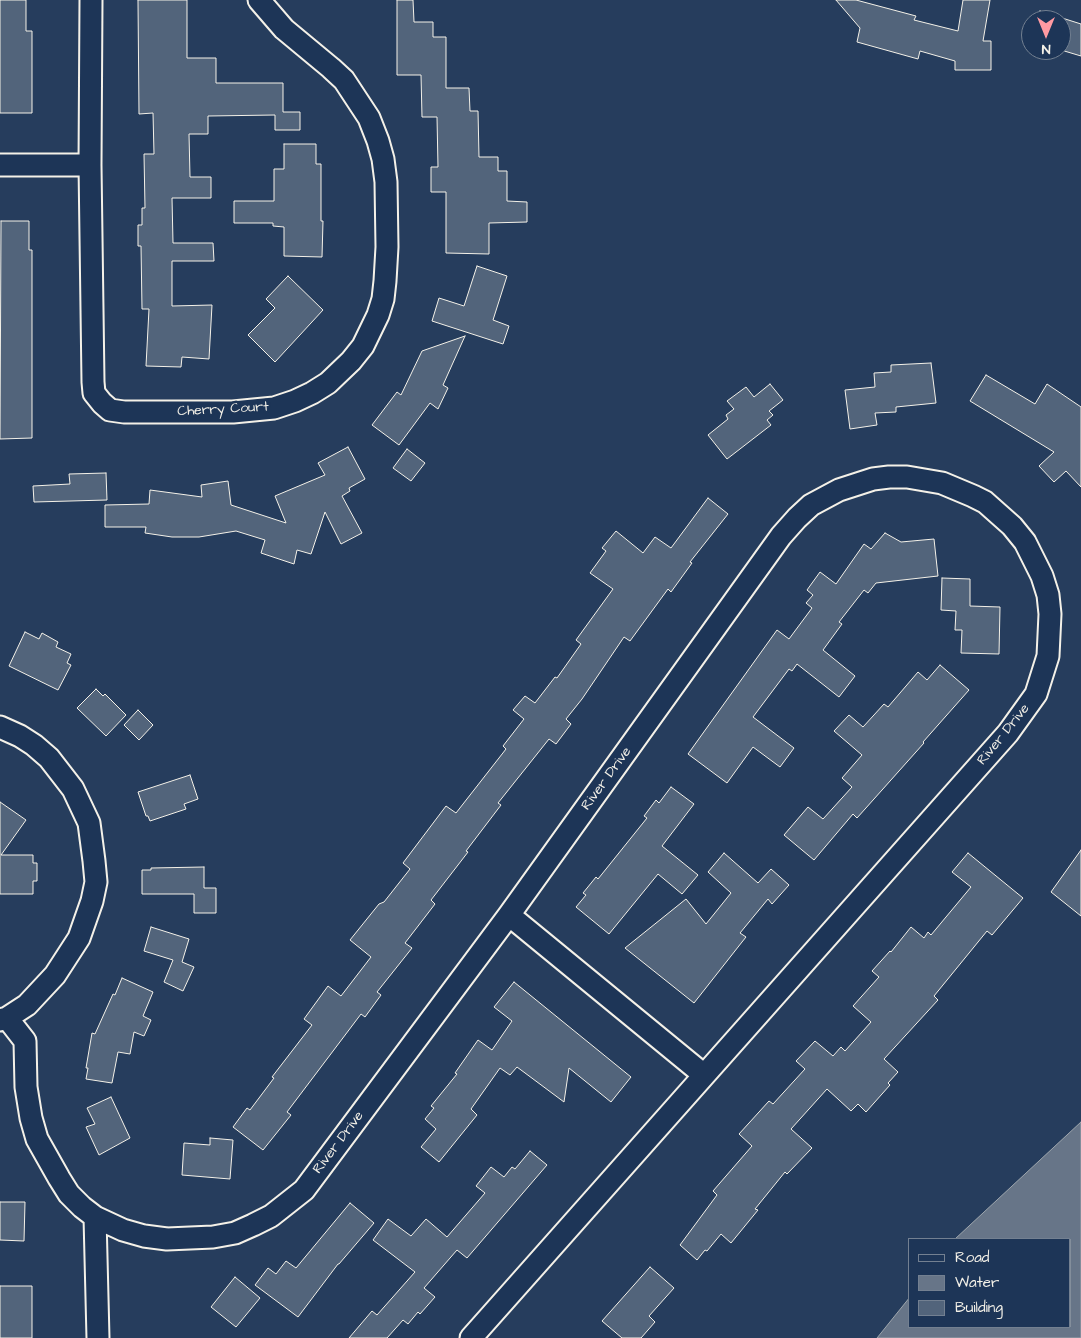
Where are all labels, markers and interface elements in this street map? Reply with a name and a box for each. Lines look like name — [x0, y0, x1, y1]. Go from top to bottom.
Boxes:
north arrow — [1021, 10, 1071, 60]
text: N — [1042, 39, 1050, 59]
street label: Cherry Court — [177, 399, 269, 421]
street label: River Drive — [974, 701, 1034, 769]
street label: River Drive — [578, 744, 636, 814]
street label: River Drive — [310, 1108, 368, 1178]
legend — [908, 1238, 1071, 1328]
text: Road — [955, 1247, 989, 1268]
text: Water — [955, 1272, 999, 1293]
text: Building — [955, 1297, 1003, 1318]

